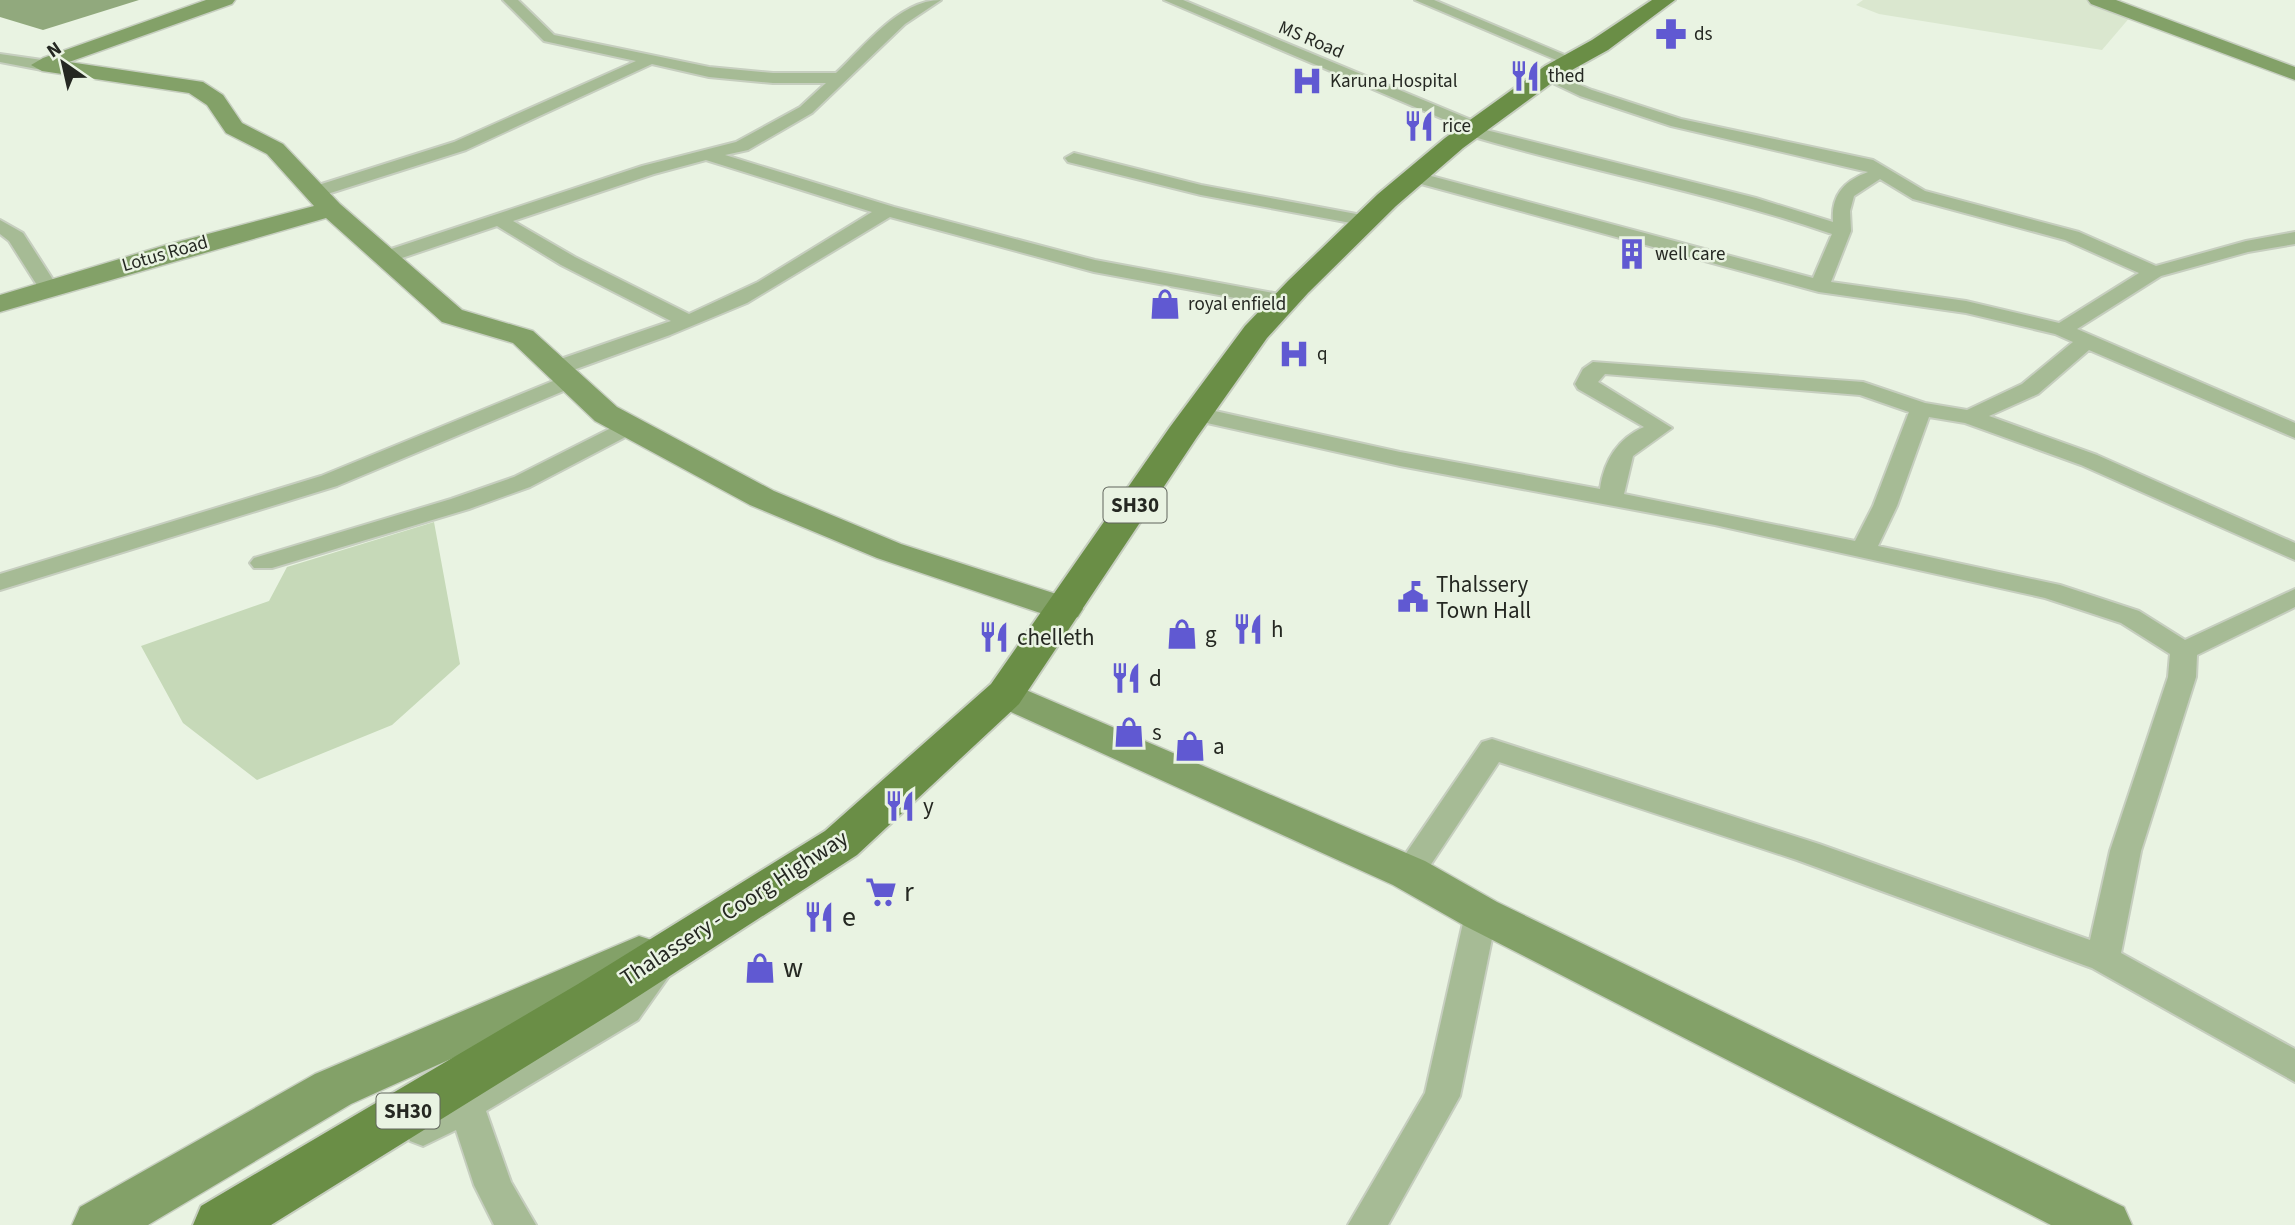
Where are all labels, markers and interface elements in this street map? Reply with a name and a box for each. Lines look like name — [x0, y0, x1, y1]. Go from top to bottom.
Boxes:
street label: MS Road — [1274, 14, 1348, 66]
pharmacy icon: ds — [1654, 17, 1688, 51]
place label: ds — [1694, 21, 1713, 48]
north arrow — [28, 28, 98, 98]
text: N — [42, 35, 67, 65]
restaurant icon: thed — [1508, 59, 1542, 93]
place label: thed — [1548, 63, 1585, 90]
hospital icon: Karuna Hospital — [1290, 64, 1324, 98]
place label: Karuna Hospital — [1330, 68, 1458, 95]
restaurant icon: rice — [1402, 109, 1436, 143]
place label: rice — [1442, 113, 1471, 140]
street label: Lotus Road — [119, 229, 211, 279]
building icon: well care — [1615, 237, 1649, 271]
place label: well care — [1655, 241, 1725, 268]
shop icon: royal enfield — [1148, 287, 1182, 321]
place label: royal enfield — [1188, 291, 1286, 318]
hospital icon: q — [1277, 337, 1311, 371]
place label: q — [1317, 341, 1328, 368]
road number: SH30 — [1104, 488, 1166, 522]
place label: Thalssery Town Hall — [1436, 568, 1531, 627]
public building icon: Thalssery Town Hall — [1396, 580, 1430, 614]
restaurant icon: h — [1231, 612, 1265, 646]
place label: h — [1271, 613, 1284, 646]
shop icon: g — [1165, 617, 1199, 651]
place label: g — [1205, 618, 1217, 651]
restaurant icon: chelleth — [977, 620, 1011, 654]
place label: chelleth — [1017, 621, 1095, 654]
restaurant icon: d — [1109, 661, 1143, 695]
place label: d — [1149, 662, 1162, 695]
shop icon: s — [1112, 715, 1146, 749]
place label: s — [1152, 716, 1162, 749]
shop icon: a — [1173, 729, 1207, 763]
place label: a — [1213, 730, 1225, 763]
restaurant icon: y — [883, 789, 917, 823]
place label: y — [923, 790, 934, 823]
street label: Thalassery - Coorg Highway — [615, 824, 853, 992]
place label: r — [904, 872, 914, 912]
supermarket icon: r — [864, 875, 898, 909]
restaurant icon: e — [802, 900, 836, 934]
place label: e — [842, 900, 856, 934]
shop icon: w — [743, 951, 777, 985]
place label: w — [783, 951, 803, 985]
road number: SH30 — [376, 1094, 440, 1128]

